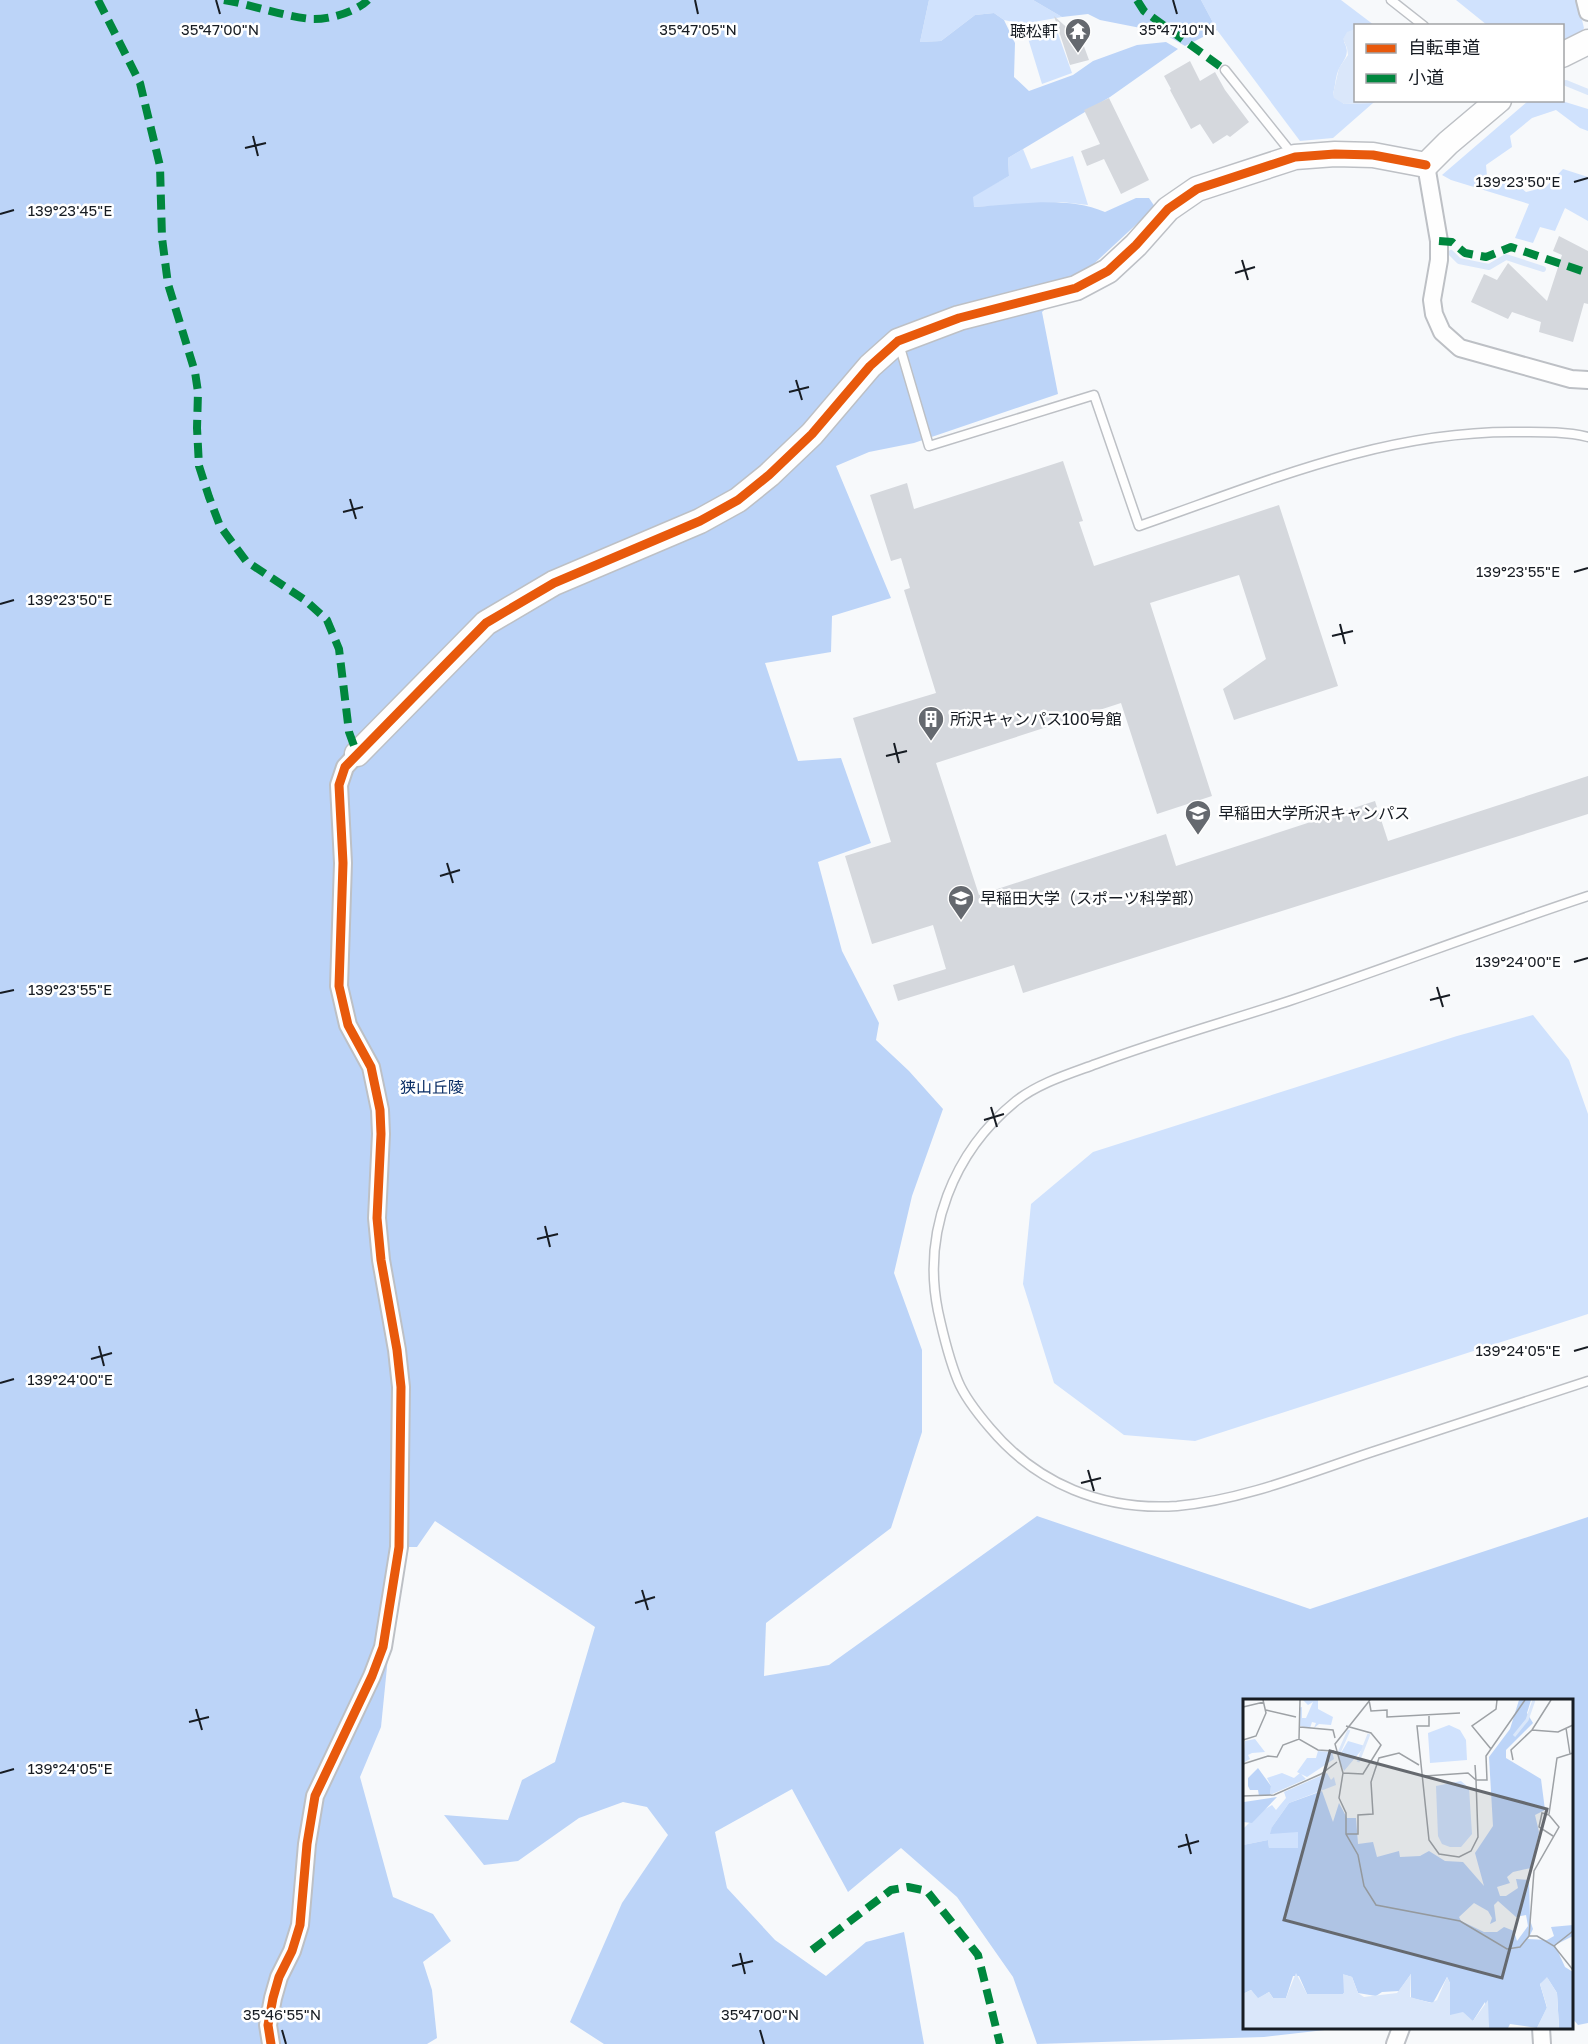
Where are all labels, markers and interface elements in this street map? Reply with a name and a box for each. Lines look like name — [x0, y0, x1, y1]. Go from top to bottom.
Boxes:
temple icon: 聴松軒 — [1063, 16, 1093, 54]
text: 35°47'00"N — [181, 20, 259, 38]
text: 35°47'05"N — [659, 20, 737, 38]
text: 35°47'10"N — [1139, 20, 1215, 38]
place label: 聴松軒 — [1010, 21, 1058, 41]
legend — [1354, 24, 1564, 102]
text: 自転車道 — [1408, 36, 1480, 58]
text: 小道 — [1408, 66, 1444, 88]
text: 139°23'50"E — [1476, 172, 1560, 190]
text: 139°23'45"E — [28, 201, 112, 219]
text: 139°23'55"E — [1476, 562, 1560, 580]
text: 139°23'50"E — [28, 590, 112, 608]
building icon: 所沢キャンパス100号館 — [916, 704, 946, 742]
place label: 所沢キャンパス100号館 — [950, 709, 1122, 729]
school or university icon: 早稲田大学所沢キャンパス — [1183, 798, 1213, 836]
place label: 早稲田大学所沢キャンパス — [1218, 803, 1410, 823]
school or university icon: 早稲田大学（スポーツ科学部） — [946, 883, 976, 921]
place label: 早稲田大学（スポーツ科学部） — [980, 888, 1204, 908]
text: 139°24'00"E — [1475, 952, 1561, 970]
text: 139°23'55"E — [28, 980, 112, 998]
park label: 狭山丘陵 — [400, 1077, 464, 1097]
text: 139°24'05"E — [1475, 1341, 1561, 1359]
text: 139°24'00"E — [27, 1370, 113, 1388]
inset map — [1243, 1699, 1573, 2029]
text: 139°24'05"E — [27, 1759, 113, 1777]
text: 35°46'55"N — [243, 2005, 321, 2023]
text: 35°47'00"N — [721, 2005, 799, 2023]

